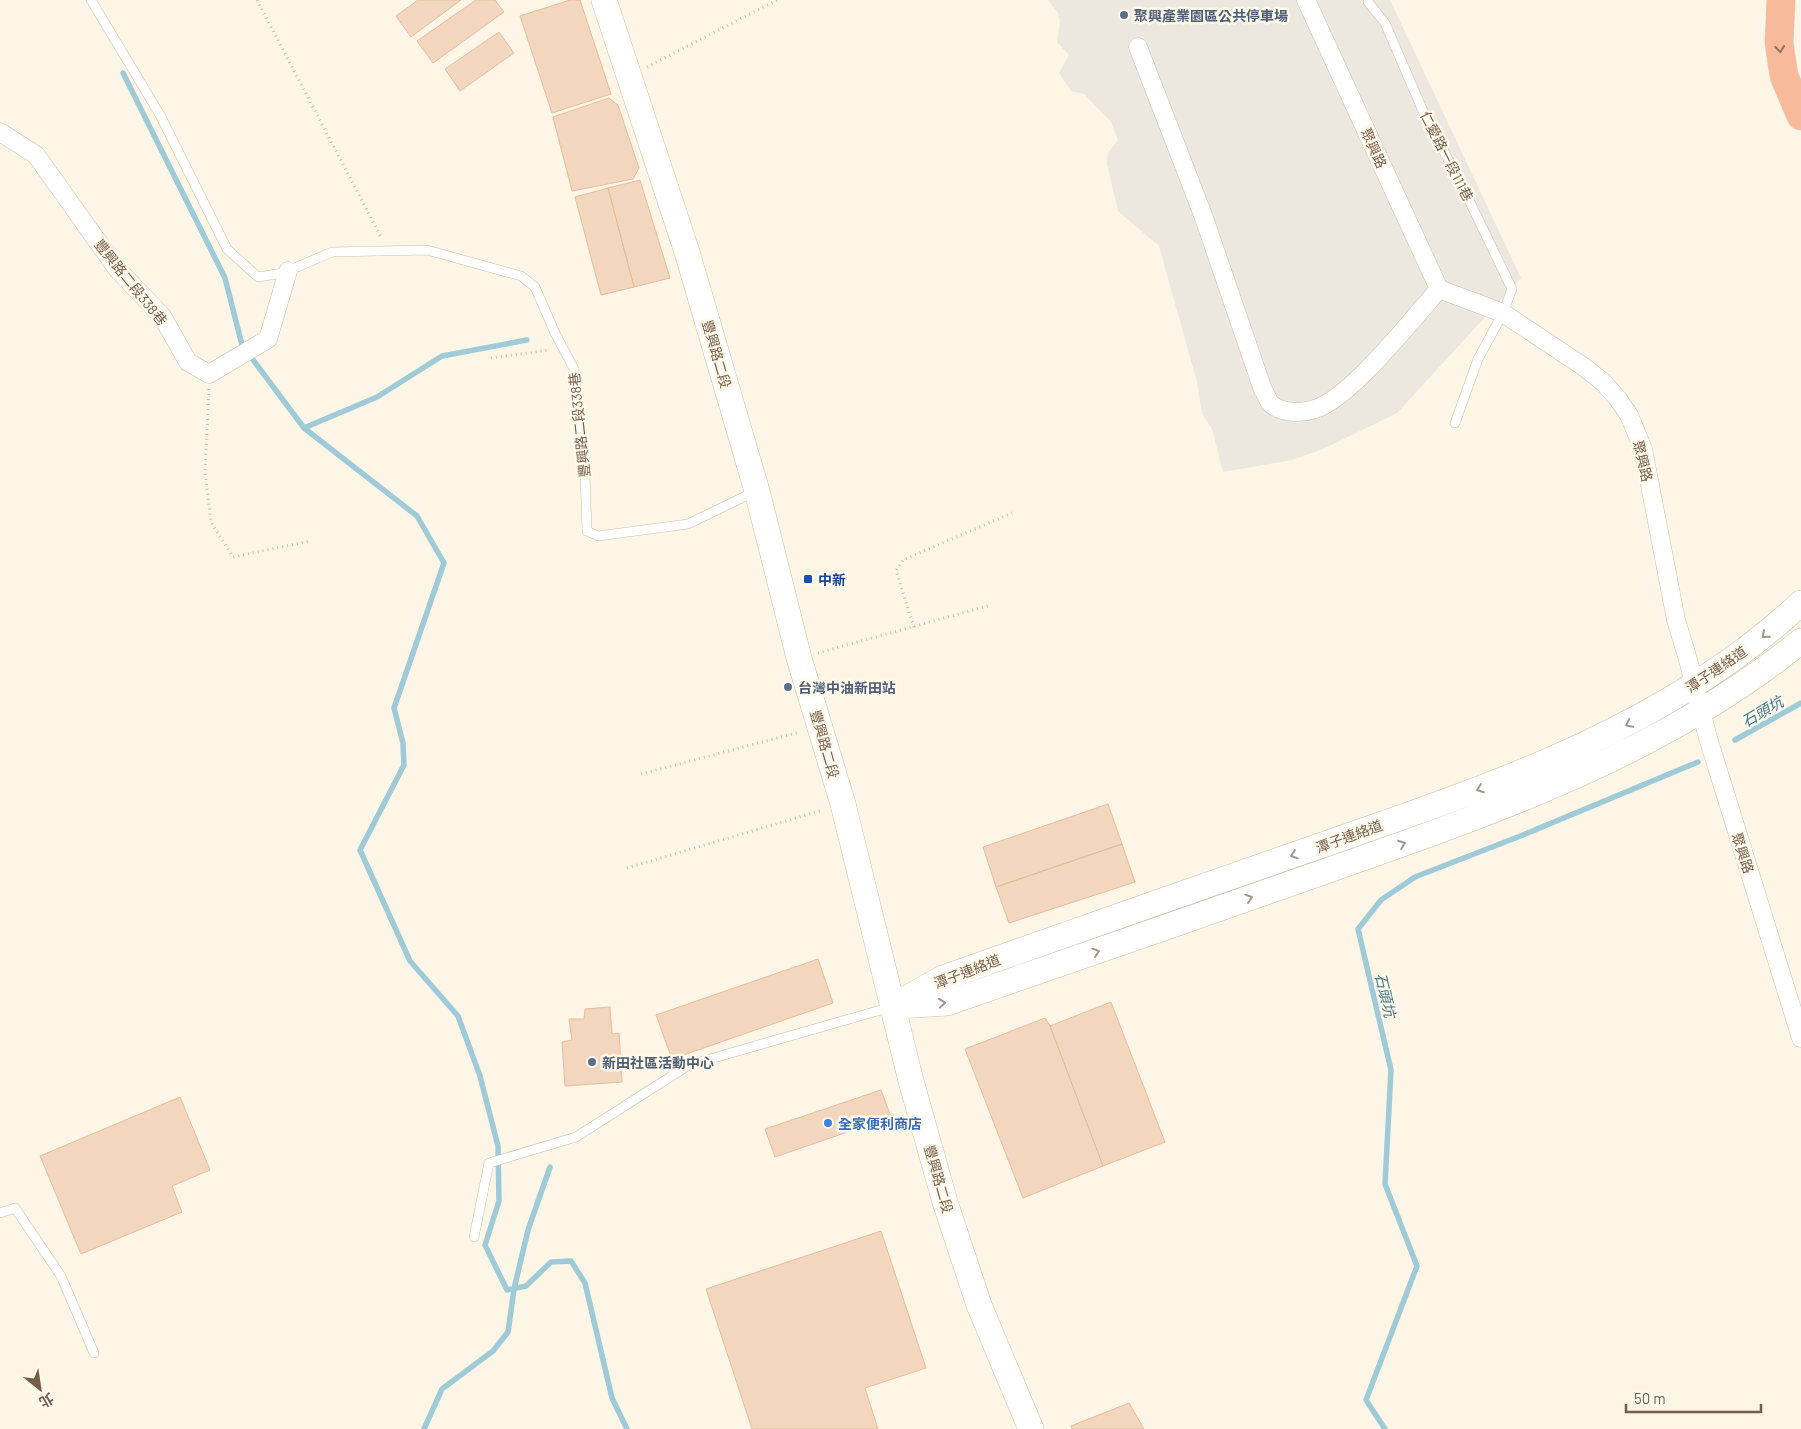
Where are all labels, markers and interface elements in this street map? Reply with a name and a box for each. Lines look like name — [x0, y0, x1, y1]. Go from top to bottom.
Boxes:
place label: 聚興產業園區公共停車場 — [1134, 7, 1288, 24]
marker: 聚興產業園區公共停車場 — [1118, 9, 1130, 21]
one-way arrow — [1774, 45, 1785, 53]
street label: 仁愛路一段111巷 — [1417, 108, 1477, 204]
street label: 聚興路 — [1357, 125, 1391, 171]
street label: 豐興路二段338巷 — [91, 236, 171, 328]
street label: 豐興路二段 — [699, 318, 735, 390]
street label: 豐興路二段338巷 — [565, 372, 593, 478]
street label: 聚興路 — [1630, 439, 1656, 483]
place label: 中新 — [818, 571, 846, 588]
marker: 中新 — [802, 573, 814, 585]
one-way arrow — [1761, 629, 1770, 638]
street label: 潭子連絡道 — [1682, 642, 1750, 696]
place label: 台灣中油新田站 — [798, 679, 896, 696]
marker: 台灣中油新田站 — [782, 681, 794, 693]
water label: 石頭坑 — [1738, 691, 1788, 730]
street label: 豐興路二段 — [807, 708, 843, 780]
one-way arrow — [1625, 718, 1634, 728]
one-way arrow — [1476, 783, 1485, 793]
street label: 潭子連絡道 — [1313, 816, 1385, 856]
street label: 聚興路 — [1728, 830, 1758, 876]
one-way arrow — [1398, 840, 1406, 850]
one-way arrow — [1290, 849, 1299, 859]
one-way arrow — [1244, 894, 1253, 904]
one-way arrow — [1091, 948, 1099, 958]
street label: 潭子連絡道 — [931, 951, 1003, 991]
water label: 石頭坑 — [1372, 971, 1400, 1021]
one-way arrow — [938, 998, 946, 1009]
place label: 新田社區活動中心 — [602, 1054, 714, 1071]
marker: 新田社區活動中心 — [586, 1056, 598, 1068]
place label: 全家便利商店 — [838, 1115, 922, 1132]
marker: 全家便利商店 — [822, 1117, 834, 1129]
street label: 豐興路二段 — [921, 1143, 957, 1215]
north arrow — [15, 1364, 65, 1414]
scale bar — [1626, 1382, 1761, 1414]
text: 50 m — [1634, 1389, 1666, 1407]
text: 北 — [36, 1390, 57, 1412]

